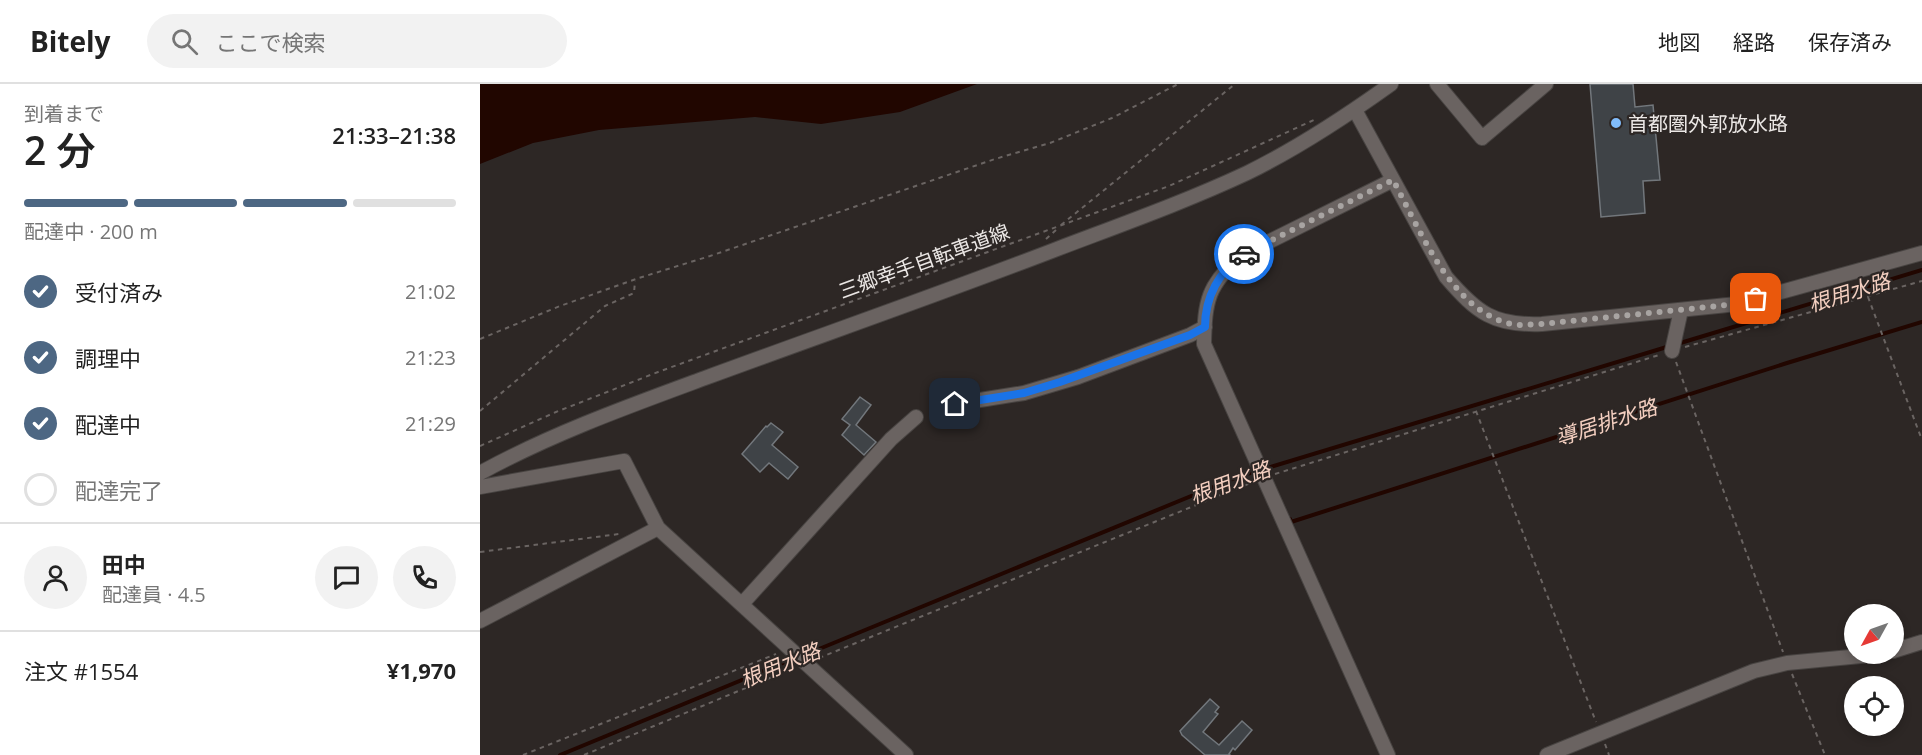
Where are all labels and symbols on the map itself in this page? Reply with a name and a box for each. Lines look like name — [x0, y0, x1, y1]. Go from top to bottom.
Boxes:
place label: 首都圏外郭放水路 — [1628, 110, 1788, 137]
marker: 首都圏外郭放水路 — [1609, 116, 1623, 130]
street label: 三郷幸手自転車道線 — [835, 218, 1013, 304]
courier — [1214, 224, 1274, 284]
water label: 根用水路 — [1805, 266, 1895, 318]
pin — [1730, 273, 1781, 324]
pin — [929, 378, 980, 429]
water label: 導居排水路 — [1552, 392, 1662, 452]
water label: 根用水路 — [1186, 454, 1276, 510]
north arrow — [1844, 604, 1904, 664]
water label: 根用水路 — [736, 636, 826, 694]

